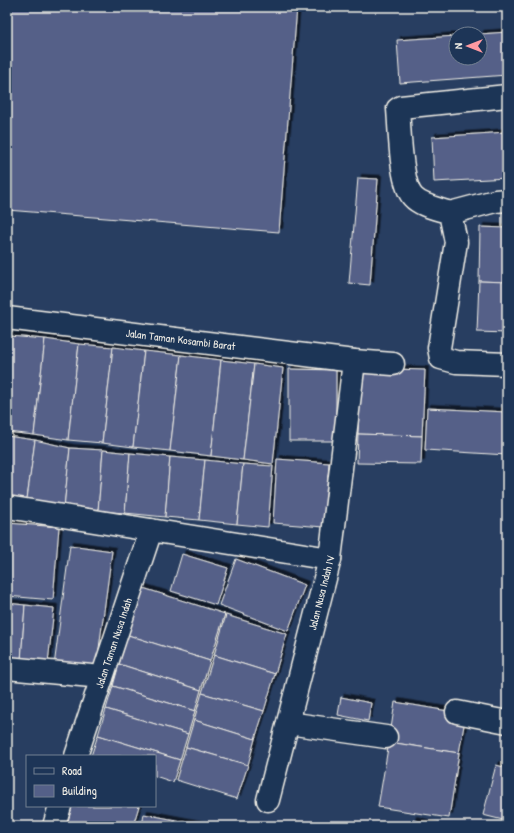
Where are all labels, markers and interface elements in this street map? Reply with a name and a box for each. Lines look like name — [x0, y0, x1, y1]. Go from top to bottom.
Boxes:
north arrow — [448, 26, 488, 66]
text: N — [451, 43, 465, 49]
street label: Jalan Taman Kosambi Barat — [125, 326, 236, 353]
street label: Jalan Nusa Indah IV — [305, 554, 337, 632]
street label: Jalan Taman Nusa Indah — [92, 596, 135, 690]
legend — [26, 755, 156, 807]
text: Road — [62, 762, 82, 779]
text: Building — [62, 782, 97, 799]

